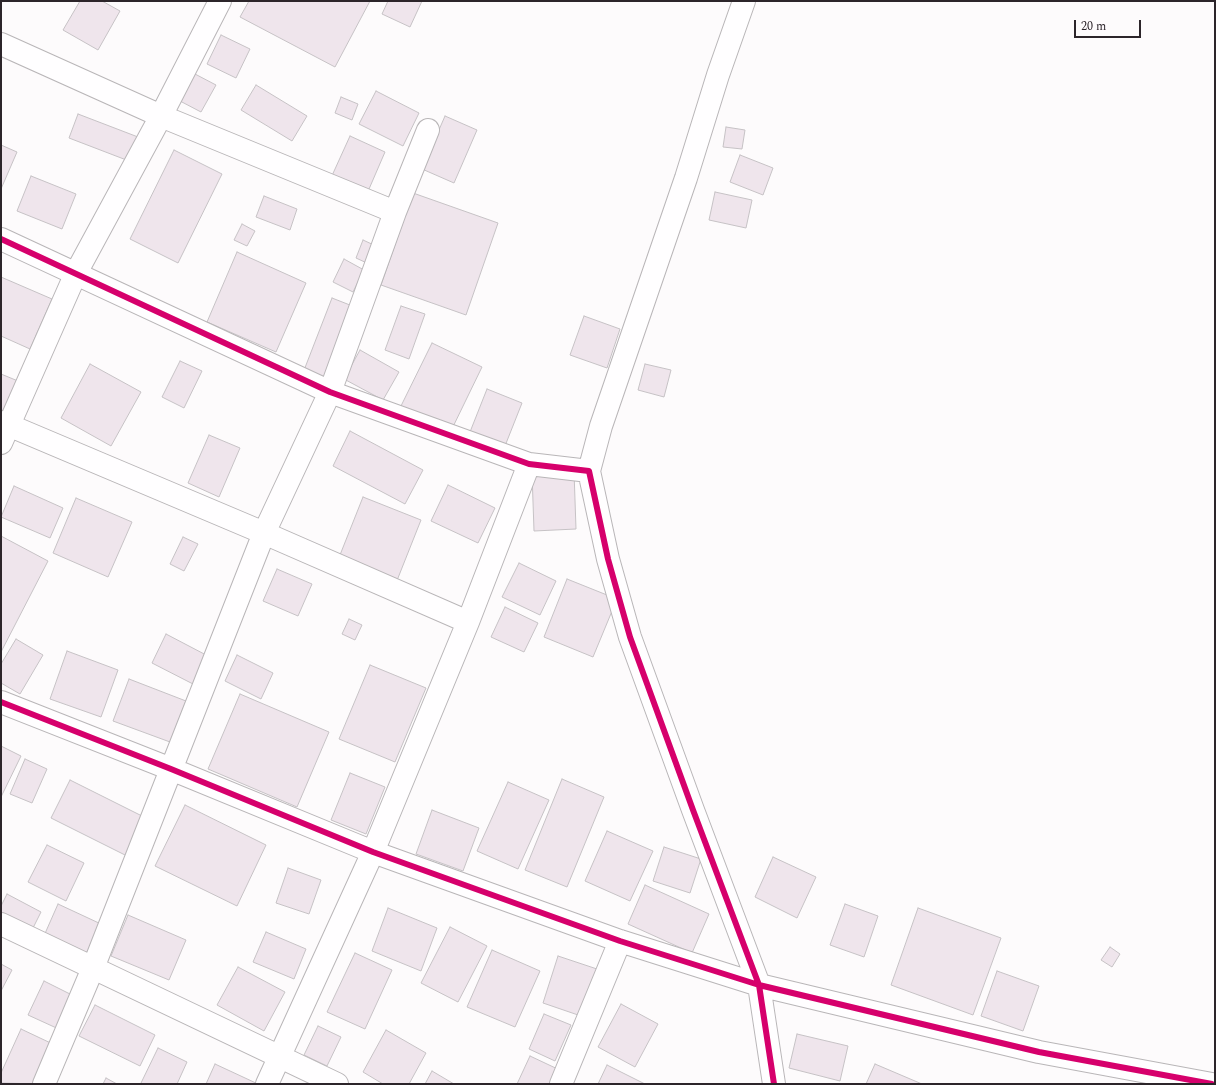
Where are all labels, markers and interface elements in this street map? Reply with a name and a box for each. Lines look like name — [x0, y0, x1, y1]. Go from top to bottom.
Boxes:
scale bar — [1076, 12, 1143, 38]
text: 20 m — [1081, 17, 1106, 36]

